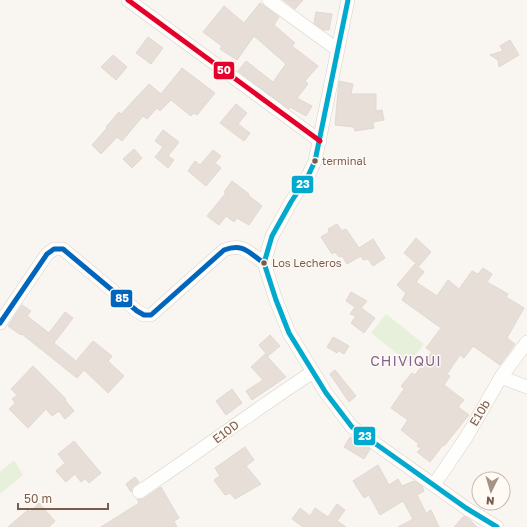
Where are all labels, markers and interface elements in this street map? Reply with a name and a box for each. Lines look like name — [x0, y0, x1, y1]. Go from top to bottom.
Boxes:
line badge: 50 — [213, 61, 235, 80]
text: 50 — [217, 63, 231, 76]
place label: terminal — [322, 154, 367, 167]
marker: terminal — [310, 156, 320, 166]
line badge: 23 — [291, 175, 314, 194]
text: 23 — [296, 177, 310, 190]
place label: Los Lecheros — [272, 256, 342, 269]
marker: Los Lecheros — [259, 258, 269, 268]
line badge: 85 — [110, 289, 133, 308]
text: 85 — [115, 291, 129, 304]
district label: CHIVIQUI — [370, 352, 442, 369]
street label: E10b — [466, 397, 493, 429]
street label: E10D — [210, 417, 242, 446]
line badge: 23 — [353, 426, 376, 446]
text: 23 — [358, 429, 372, 442]
north arrow — [471, 471, 511, 511]
scale bar — [18, 485, 108, 511]
text: 50 m — [24, 491, 52, 506]
text: N — [485, 495, 495, 508]

